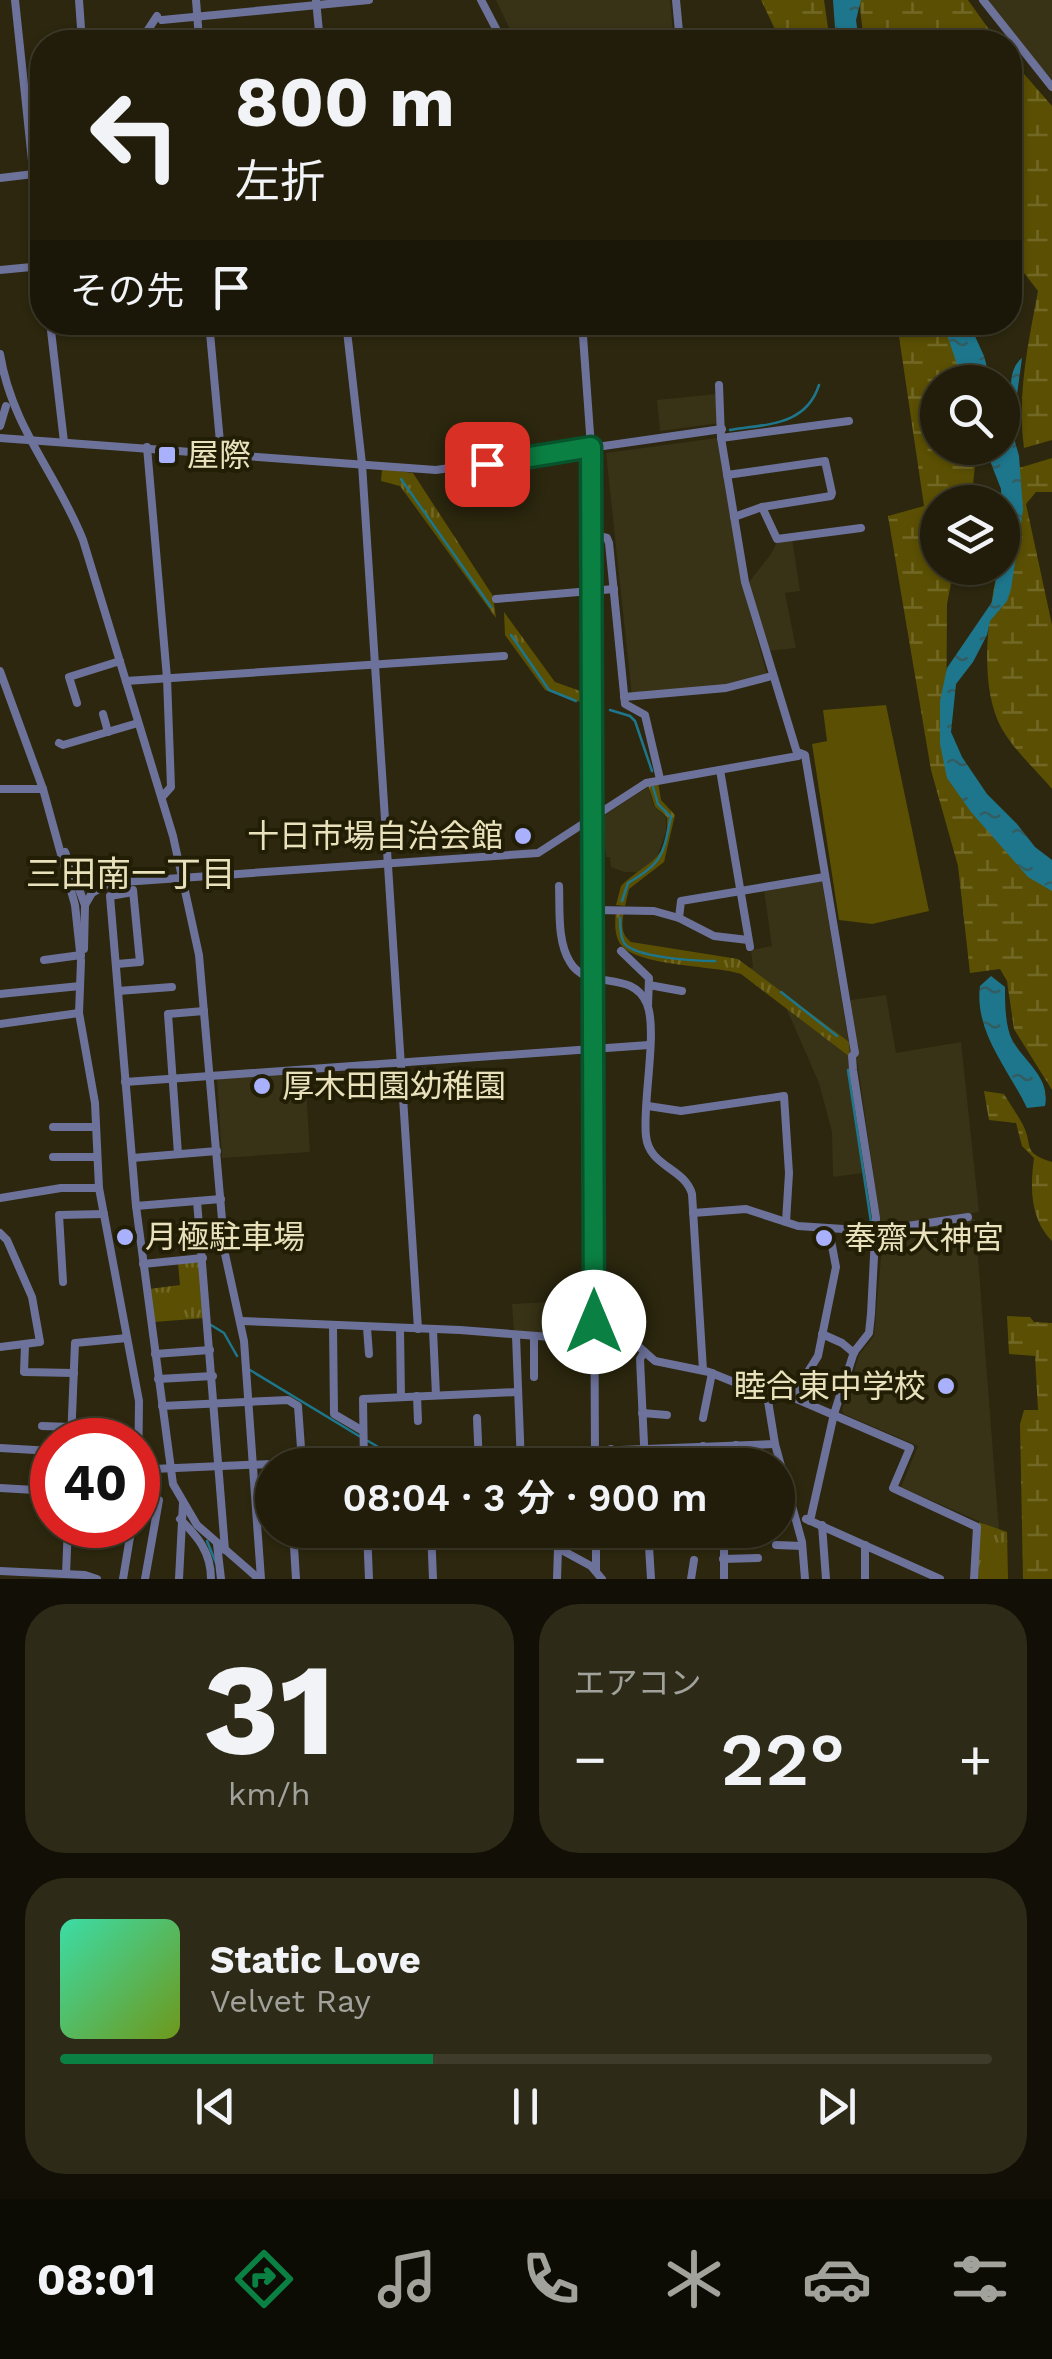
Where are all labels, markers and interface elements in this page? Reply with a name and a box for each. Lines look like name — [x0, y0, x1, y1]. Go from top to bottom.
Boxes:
text: 800 m — [235, 61, 455, 143]
icon: left — [70, 70, 200, 200]
text: 左折 — [235, 155, 325, 208]
icon: arrive — [204, 260, 259, 315]
text: その先 — [70, 269, 184, 313]
map controls — [920, 365, 1020, 585]
button: search — [920, 365, 1020, 465]
pin — [445, 422, 530, 507]
place label: 屋際 — [187, 436, 251, 474]
icon: arrive — [460, 437, 515, 492]
marker: 屋際 — [156, 444, 178, 466]
button: layers — [920, 485, 1020, 585]
place label: 十日市場自治会館 — [247, 817, 503, 855]
marker: 十日市場自治会館 — [512, 825, 534, 847]
district label: 三田南一丁目 — [26, 853, 236, 895]
place label: 厚木田園幼稚園 — [282, 1067, 506, 1105]
marker: 厚木田園幼稚園 — [251, 1075, 273, 1097]
place label: 月極駐車場 — [145, 1218, 305, 1256]
place label: 奉齋大神宮 — [844, 1219, 1004, 1257]
marker: 月極駐車場 — [114, 1226, 136, 1248]
marker: 奉齋大神宮 — [813, 1227, 835, 1249]
position arrow — [542, 1270, 646, 1374]
place label: 睦合東中学校 — [734, 1367, 926, 1405]
marker: 睦合東中学校 — [935, 1375, 957, 1397]
speed limit sign: 40 — [30, 1418, 160, 1548]
text: 08:04 · 3 分 · 900 m — [343, 1476, 707, 1520]
text: 31 — [203, 1633, 336, 1786]
text: エアコン — [574, 1664, 702, 1702]
text: 22° — [720, 1715, 845, 1803]
text: − — [574, 1727, 607, 1791]
text: + — [959, 1727, 992, 1791]
text: km/h — [228, 1775, 310, 1813]
text: Static Love — [210, 1938, 421, 1982]
text: Velvet Ray — [210, 1982, 371, 2020]
icon: previous — [188, 2079, 243, 2134]
icon: pause — [498, 2079, 553, 2134]
icon: next — [809, 2079, 864, 2134]
icon: directions — [229, 2244, 299, 2314]
icon: music — [372, 2244, 442, 2314]
icon: phone — [516, 2244, 586, 2314]
icon: climate — [659, 2244, 729, 2314]
icon: car — [802, 2244, 872, 2314]
icon: filters — [945, 2244, 1015, 2314]
text: 08:01 — [37, 2253, 156, 2306]

